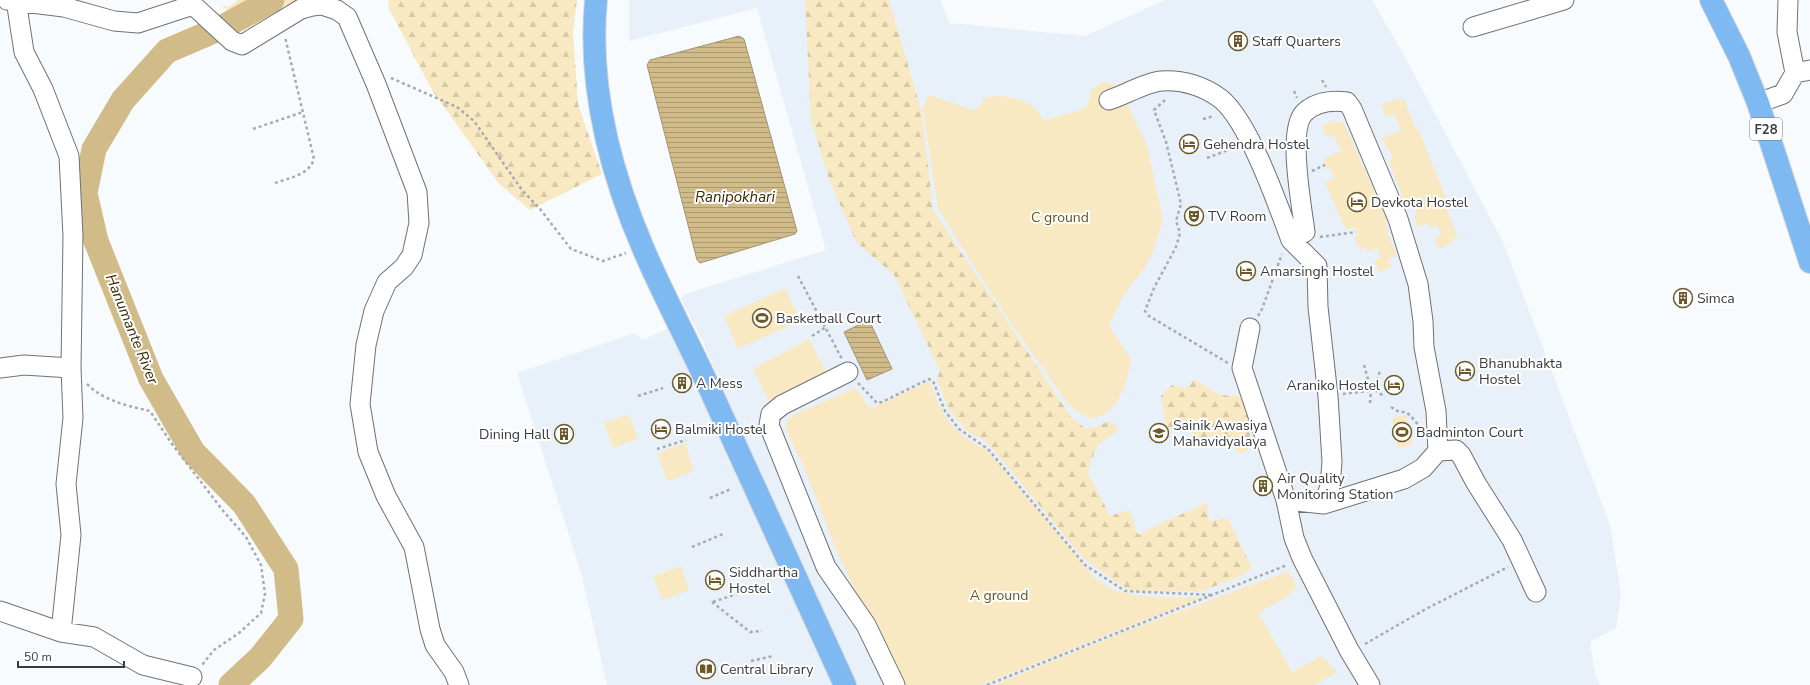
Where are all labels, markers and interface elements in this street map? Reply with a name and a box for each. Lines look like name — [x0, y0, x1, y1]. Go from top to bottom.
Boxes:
building icon: Staff Quarters — [1227, 30, 1249, 52]
place label: Staff Quarters — [1252, 32, 1341, 51]
road number: F28 — [1750, 118, 1782, 140]
hotel icon: Gehendra Hostel — [1178, 133, 1200, 155]
place label: Gehendra Hostel — [1203, 135, 1310, 154]
water label: Ranipokhari — [695, 187, 775, 207]
hotel icon: Devkota Hostel — [1346, 191, 1368, 213]
place label: Devkota Hostel — [1371, 193, 1469, 212]
theatre icon: TV Room — [1183, 205, 1205, 227]
place label: TV Room — [1208, 207, 1267, 226]
park label: C ground — [1031, 208, 1089, 227]
hotel icon: Amarsingh Hostel — [1235, 260, 1257, 282]
place label: Amarsingh Hostel — [1260, 262, 1375, 281]
water label: Hanumante River — [101, 271, 163, 388]
building icon: Simca — [1672, 287, 1694, 309]
place label: Simca — [1697, 289, 1735, 308]
sports icon: Basketball Court — [751, 307, 773, 329]
place label: Basketball Court — [776, 309, 881, 328]
place label: Bhanubhakta Hostel — [1479, 354, 1562, 389]
hotel icon: Bhanubhakta Hostel — [1454, 360, 1476, 382]
building icon: A Mess — [671, 372, 693, 394]
place label: A Mess — [696, 374, 743, 393]
hotel icon: Araniko Hostel — [1383, 374, 1405, 396]
place label: Araniko Hostel — [1287, 376, 1381, 395]
place label: Sainik Awasiya Mahavidyalaya — [1173, 416, 1267, 451]
hotel icon: Balmiki Hostel — [650, 418, 672, 440]
place label: Balmiki Hostel — [675, 420, 767, 439]
sports icon: Badminton Court — [1391, 421, 1413, 443]
school or university icon: Sainik Awasiya Mahavidyalaya — [1148, 422, 1170, 444]
building icon: Dining Hall — [553, 423, 575, 445]
place label: Badminton Court — [1416, 423, 1523, 442]
place label: Dining Hall — [479, 425, 551, 444]
place label: Air Quality Monitoring Station — [1277, 469, 1393, 504]
building icon: Air Quality Monitoring Station — [1252, 475, 1274, 497]
place label: Siddhartha Hostel — [729, 563, 798, 598]
hotel icon: Siddhartha Hostel — [704, 569, 726, 591]
park label: A ground — [970, 586, 1028, 605]
scale bar — [18, 643, 124, 669]
text: 50 m — [24, 649, 52, 665]
library icon: Central Library — [695, 658, 717, 680]
place label: Central Library — [720, 660, 814, 679]

